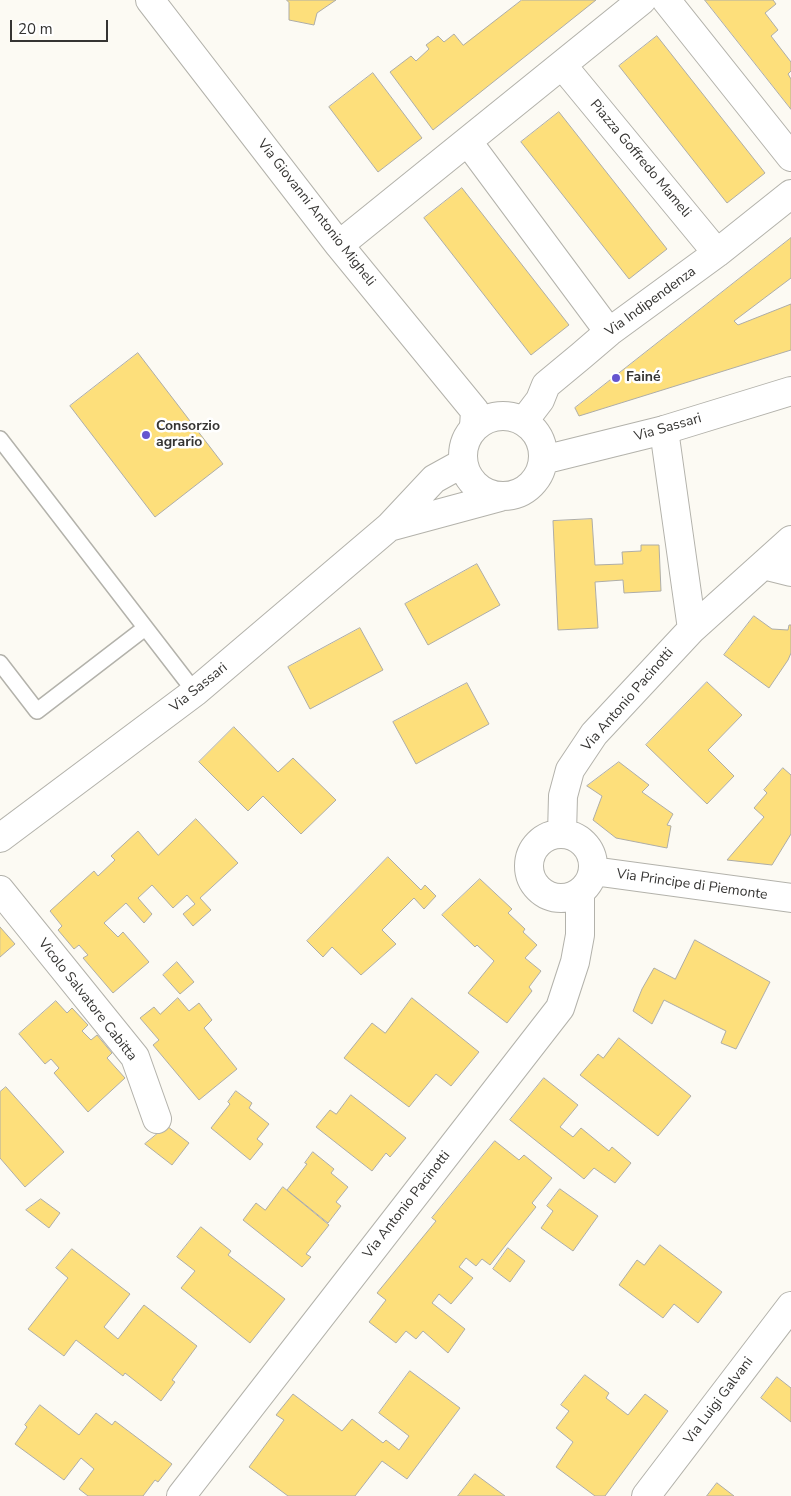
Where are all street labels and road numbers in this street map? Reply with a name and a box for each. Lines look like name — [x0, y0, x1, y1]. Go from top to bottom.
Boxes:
street label: Piazza Goffredo Mameli — [586, 97, 694, 221]
street label: Via Giovanni Antonio Migheli — [253, 136, 379, 290]
street label: Via Indipendenza — [602, 264, 700, 340]
street label: Via Sassari — [632, 410, 704, 446]
street label: Via Antonio Pacinotti — [579, 645, 677, 755]
street label: Via Sassari — [167, 660, 231, 716]
street label: Via Principe di Piemonte — [615, 866, 769, 904]
street label: Vicolo Salvatore Cabitta — [34, 935, 140, 1065]
street label: Via Antonio Pacinotti — [360, 1148, 454, 1262]
street label: Via Luigi Galvani — [681, 1354, 757, 1448]

